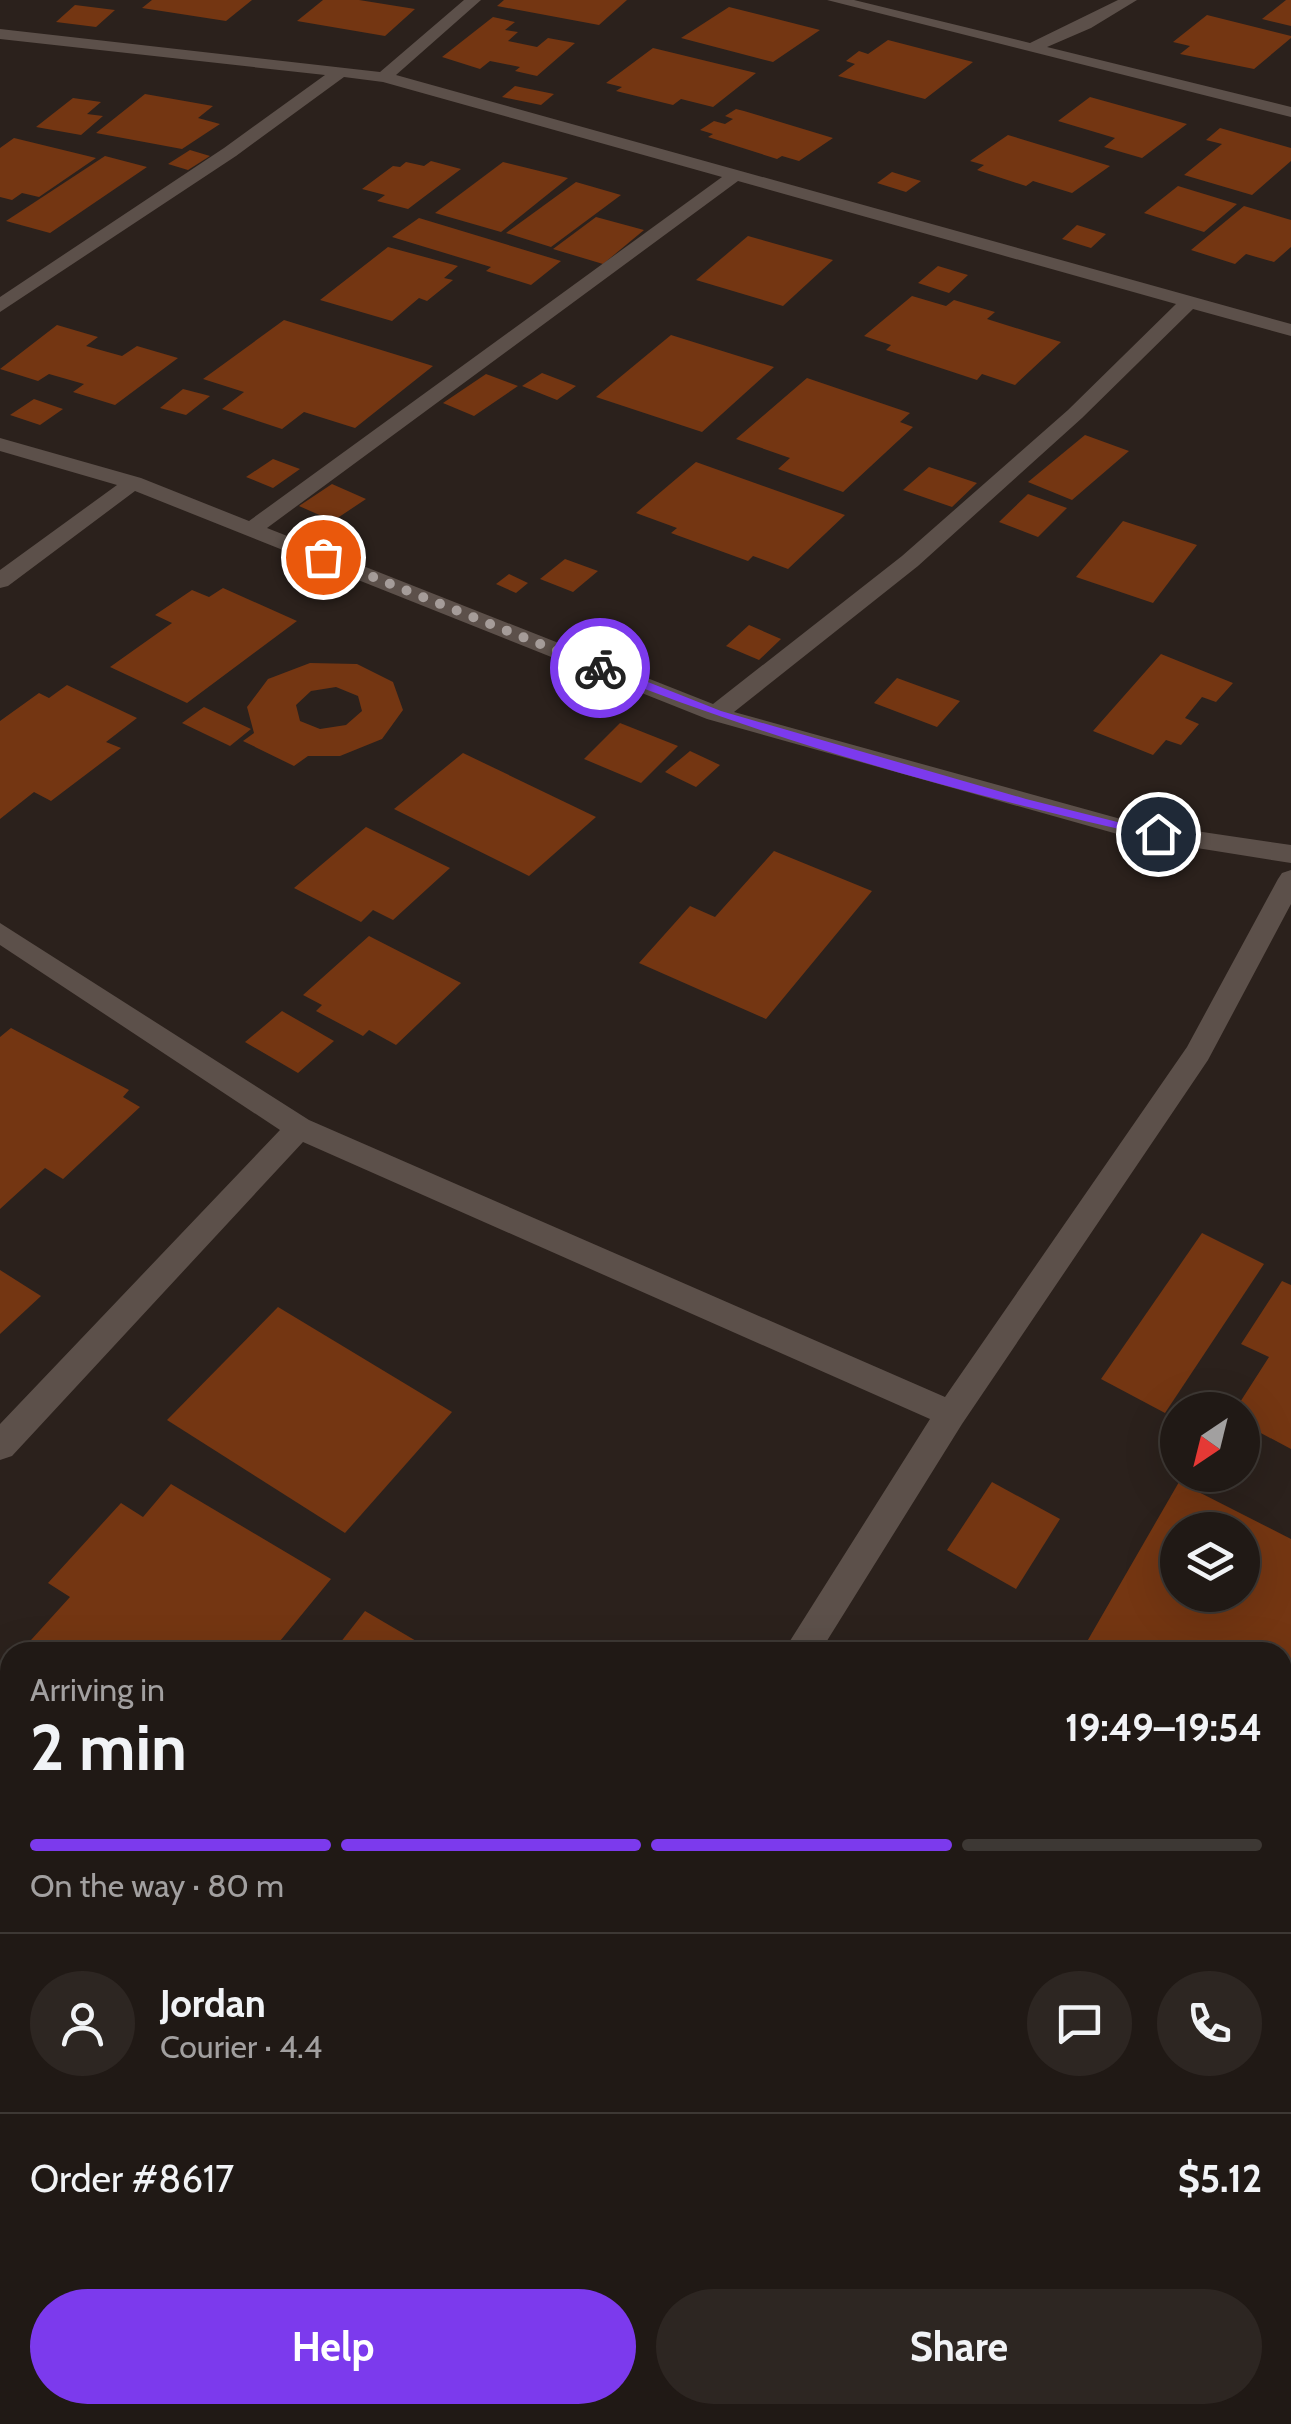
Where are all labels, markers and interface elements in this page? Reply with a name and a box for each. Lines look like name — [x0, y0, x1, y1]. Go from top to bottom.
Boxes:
pin — [281, 515, 366, 600]
icon: bag — [296, 530, 351, 585]
courier — [550, 618, 650, 718]
icon: bike — [573, 641, 628, 696]
pin — [1116, 792, 1201, 877]
icon: home — [1131, 807, 1186, 862]
north arrow — [1160, 1392, 1260, 1492]
map controls — [1160, 1392, 1260, 1612]
button: layers — [1160, 1512, 1260, 1612]
text: Arriving in — [30, 1670, 165, 1709]
text: 19:49–19:54 — [1065, 1704, 1262, 1751]
text: 2 min — [30, 1707, 187, 1786]
text: On the way · 80 m — [30, 1866, 284, 1905]
button: person — [30, 1971, 135, 2076]
button: chat — [1027, 1971, 1132, 2076]
button: phone — [1157, 1971, 1262, 2076]
text: Jordan — [160, 1980, 266, 2027]
text: Courier · 4.4 — [160, 2027, 322, 2066]
text: Order #8617 — [30, 2155, 234, 2202]
text: $5.12 — [1178, 2155, 1262, 2202]
button: Help — [30, 2289, 636, 2404]
button: Share — [656, 2289, 1262, 2404]

